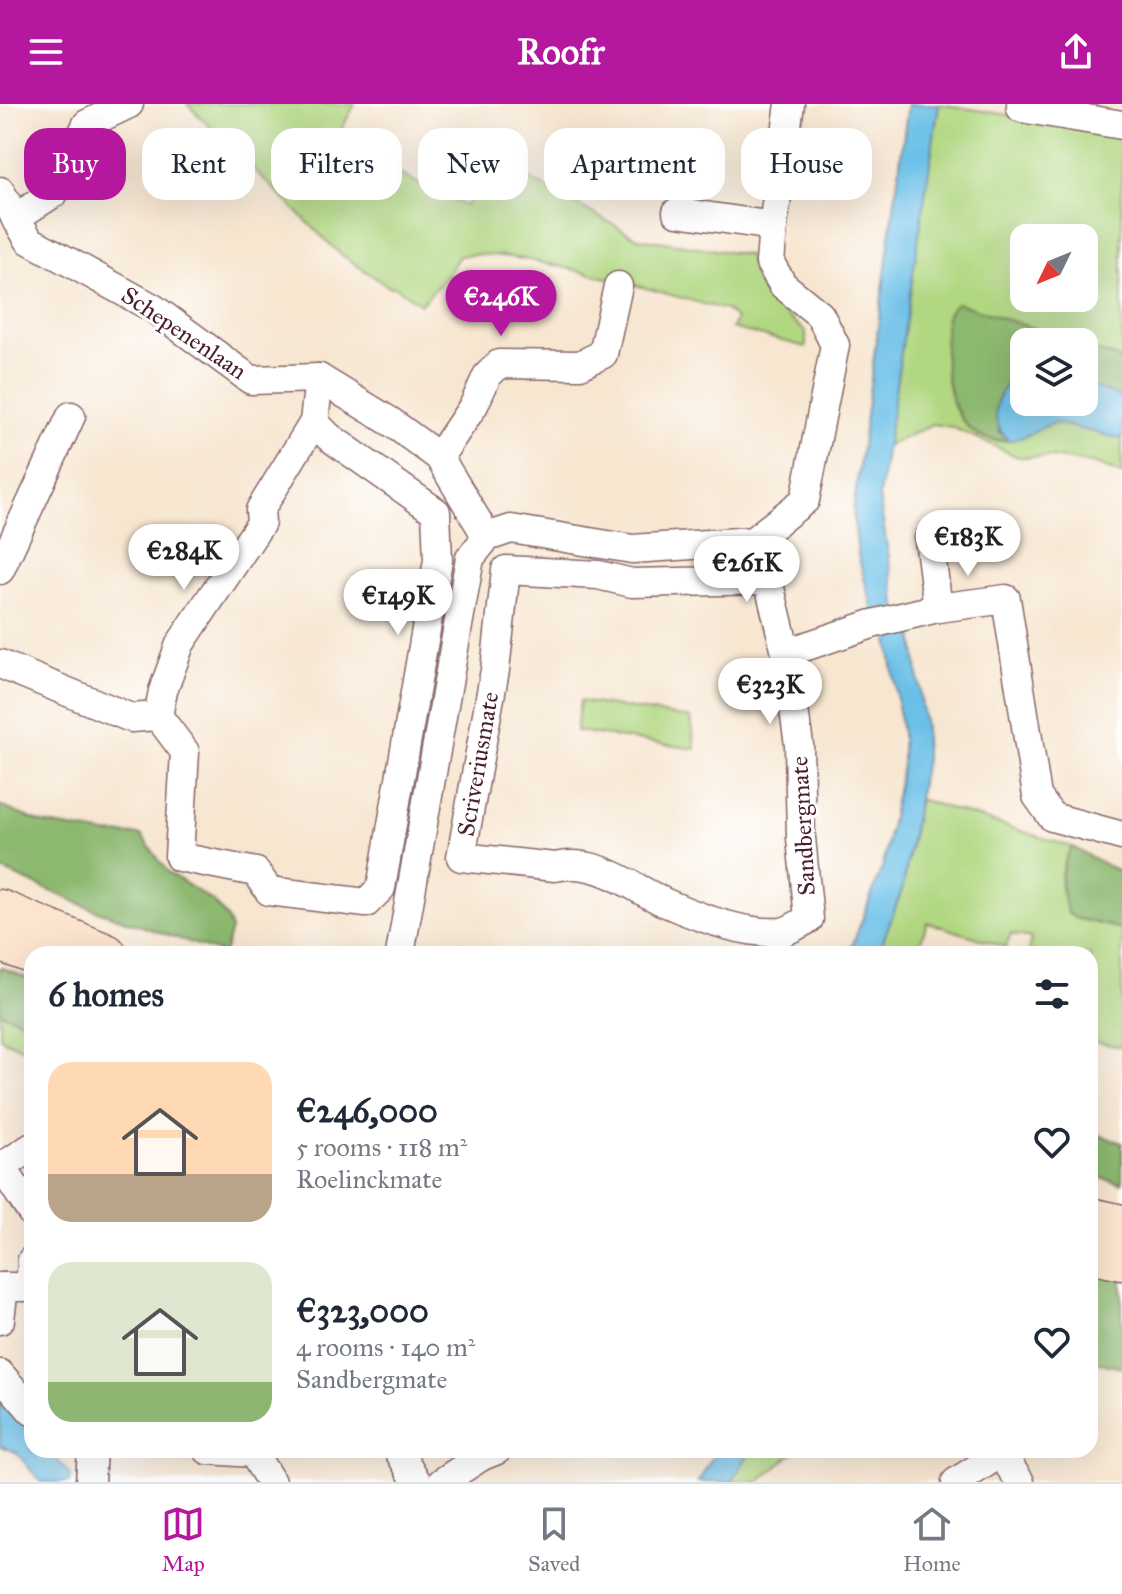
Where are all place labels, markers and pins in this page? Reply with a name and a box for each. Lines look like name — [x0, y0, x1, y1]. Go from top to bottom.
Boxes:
pin: €246K — [445, 270, 557, 338]
pin: €183K — [912, 510, 1024, 578]
pin: €284K — [128, 524, 240, 592]
pin: €261K — [691, 536, 803, 604]
pin: €149K — [342, 569, 454, 637]
pin: €323K — [714, 658, 826, 726]

